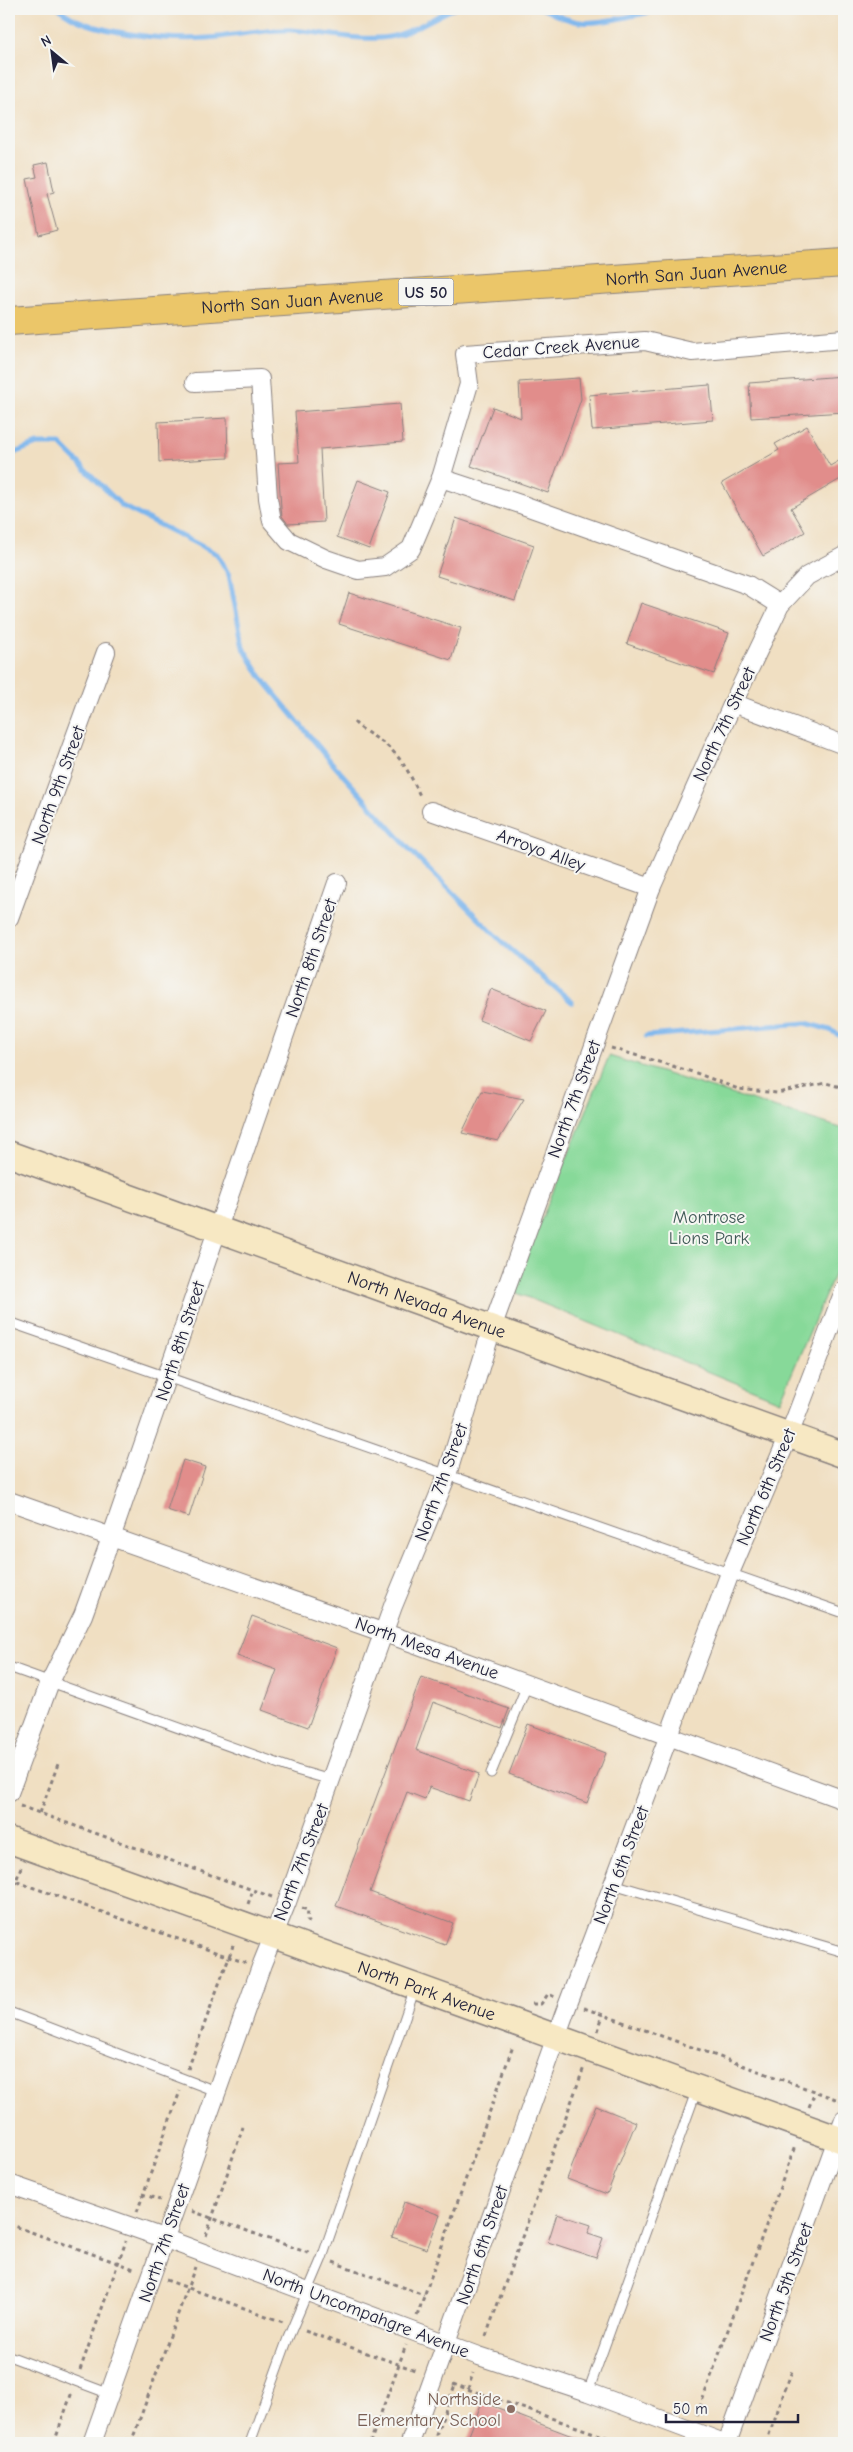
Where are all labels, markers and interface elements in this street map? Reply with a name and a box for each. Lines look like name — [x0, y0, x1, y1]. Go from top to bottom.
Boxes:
north arrow — [28, 28, 78, 78]
text: N — [38, 31, 54, 51]
street label: North San Juan Avenue — [605, 257, 788, 291]
road number: US 50 — [398, 278, 454, 306]
street label: North San Juan Avenue — [201, 285, 384, 319]
street label: Cedar Creek Avenue — [482, 332, 640, 363]
street label: North 7th Street — [689, 663, 760, 785]
street label: North 9th Street — [27, 722, 90, 847]
street label: Arroyo Alley — [494, 825, 589, 876]
street label: North 8th Street — [281, 895, 342, 1020]
street label: North 7th Street — [543, 1037, 606, 1161]
park label: Montrose Lions Park — [669, 1207, 750, 1249]
street label: North Nevada Avenue — [345, 1267, 508, 1343]
street label: North 8th Street — [151, 1278, 210, 1404]
street label: North 7th Street — [410, 1420, 473, 1544]
street label: North 6th Street — [732, 1425, 801, 1549]
street label: North Mesa Avenue — [352, 1613, 501, 1684]
street label: North 7th Street — [269, 1800, 334, 1924]
street label: North 6th Street — [589, 1802, 654, 1927]
street label: North Park Avenue — [355, 1957, 498, 2025]
street label: North 7th Street — [134, 2180, 195, 2305]
street label: North 6th Street — [452, 2182, 513, 2308]
street label: North 5th Street — [755, 2219, 818, 2344]
street label: North Uncompahgre Avenue — [260, 2264, 472, 2363]
place label: Northside Elementary School — [357, 2389, 501, 2431]
scale bar — [666, 2392, 798, 2424]
text: 50 m — [673, 2400, 708, 2418]
marker: Northside Elementary School — [505, 2403, 517, 2415]

